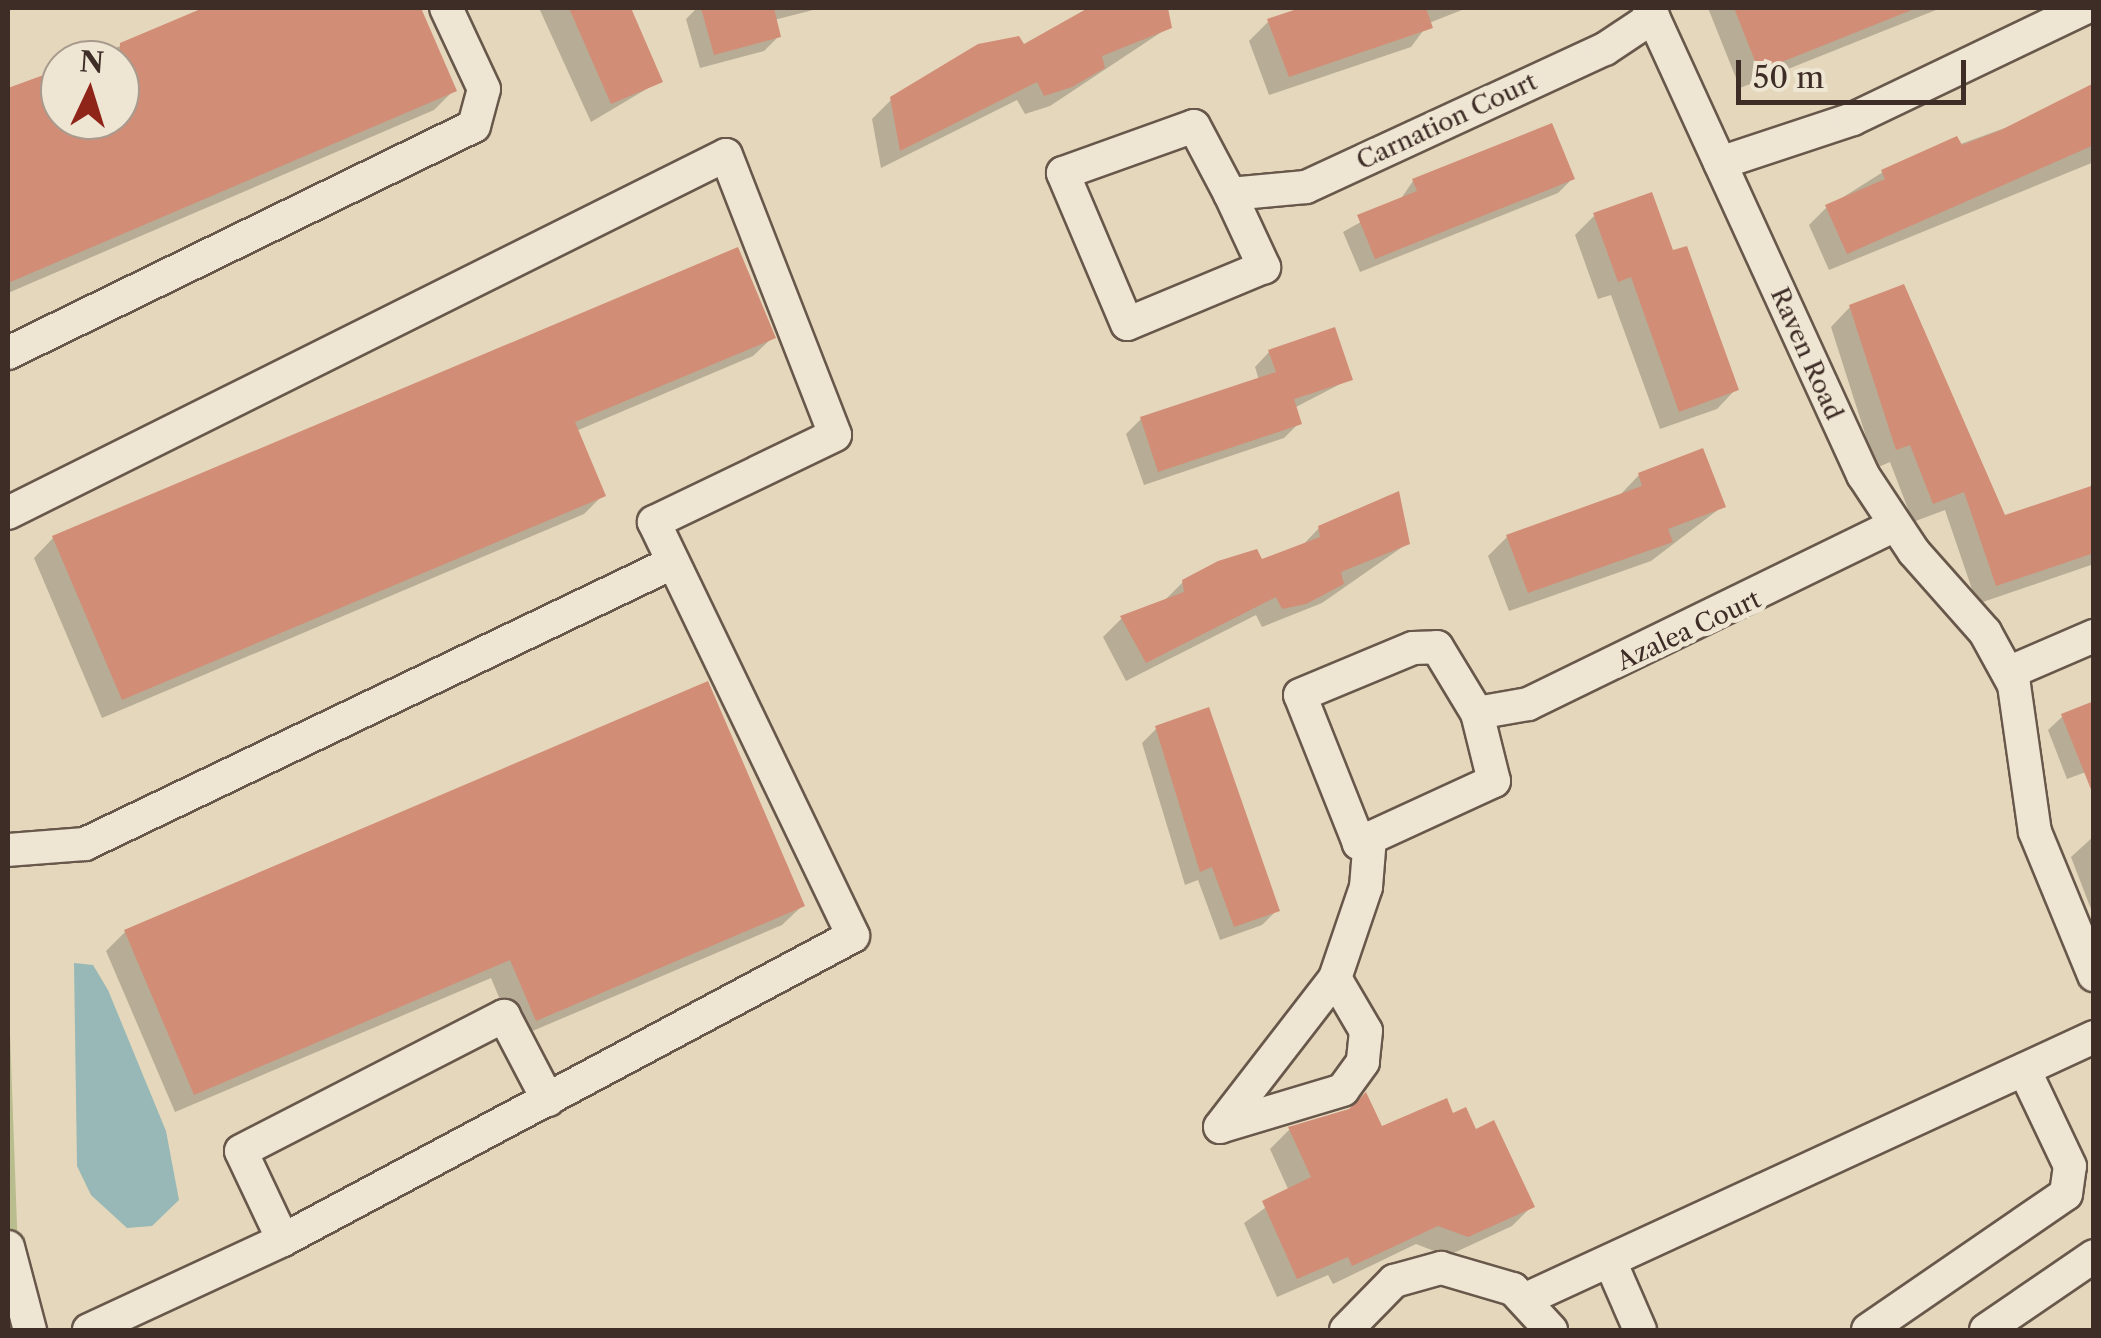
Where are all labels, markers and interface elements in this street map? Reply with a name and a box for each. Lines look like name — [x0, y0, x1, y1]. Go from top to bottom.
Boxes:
north arrow — [40, 40, 140, 140]
scale bar — [1741, 40, 1971, 102]
text: N — [79, 44, 105, 80]
text: 50 m — [1753, 59, 1824, 96]
street label: Carnation Court — [1352, 67, 1542, 177]
street label: Raven Road — [1763, 283, 1849, 425]
street label: Azalea Court — [1612, 585, 1766, 677]

